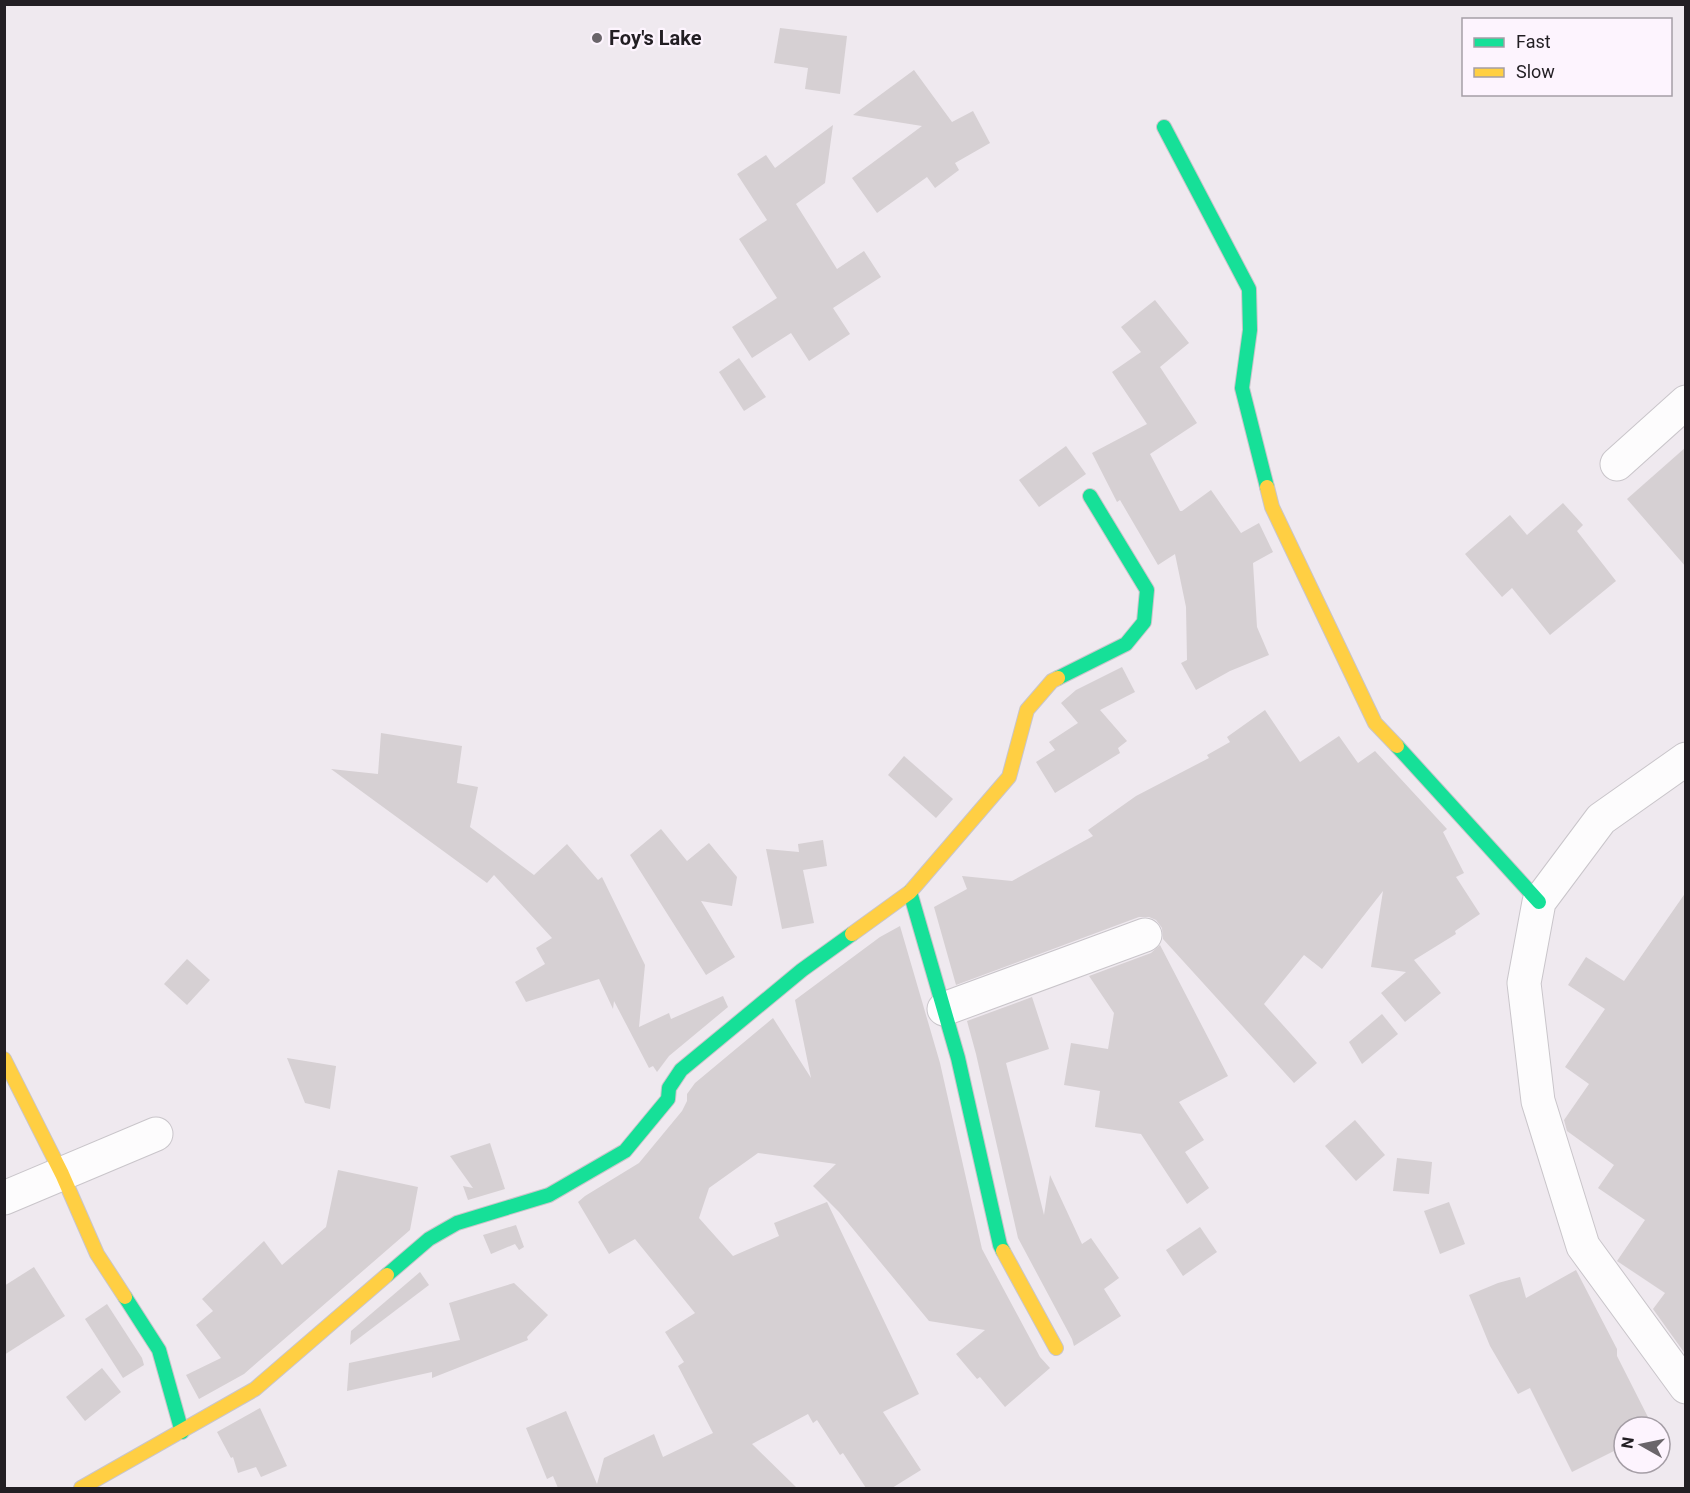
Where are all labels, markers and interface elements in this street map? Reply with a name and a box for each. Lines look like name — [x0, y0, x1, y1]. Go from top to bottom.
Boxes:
legend — [1462, 18, 1672, 96]
place label: Foy's Lake — [609, 26, 702, 50]
marker: Foy's Lake — [590, 31, 604, 45]
text: Fast — [1516, 31, 1551, 52]
text: Slow — [1516, 61, 1555, 82]
north arrow — [1612, 1415, 1672, 1475]
text: N — [1617, 1436, 1638, 1450]

